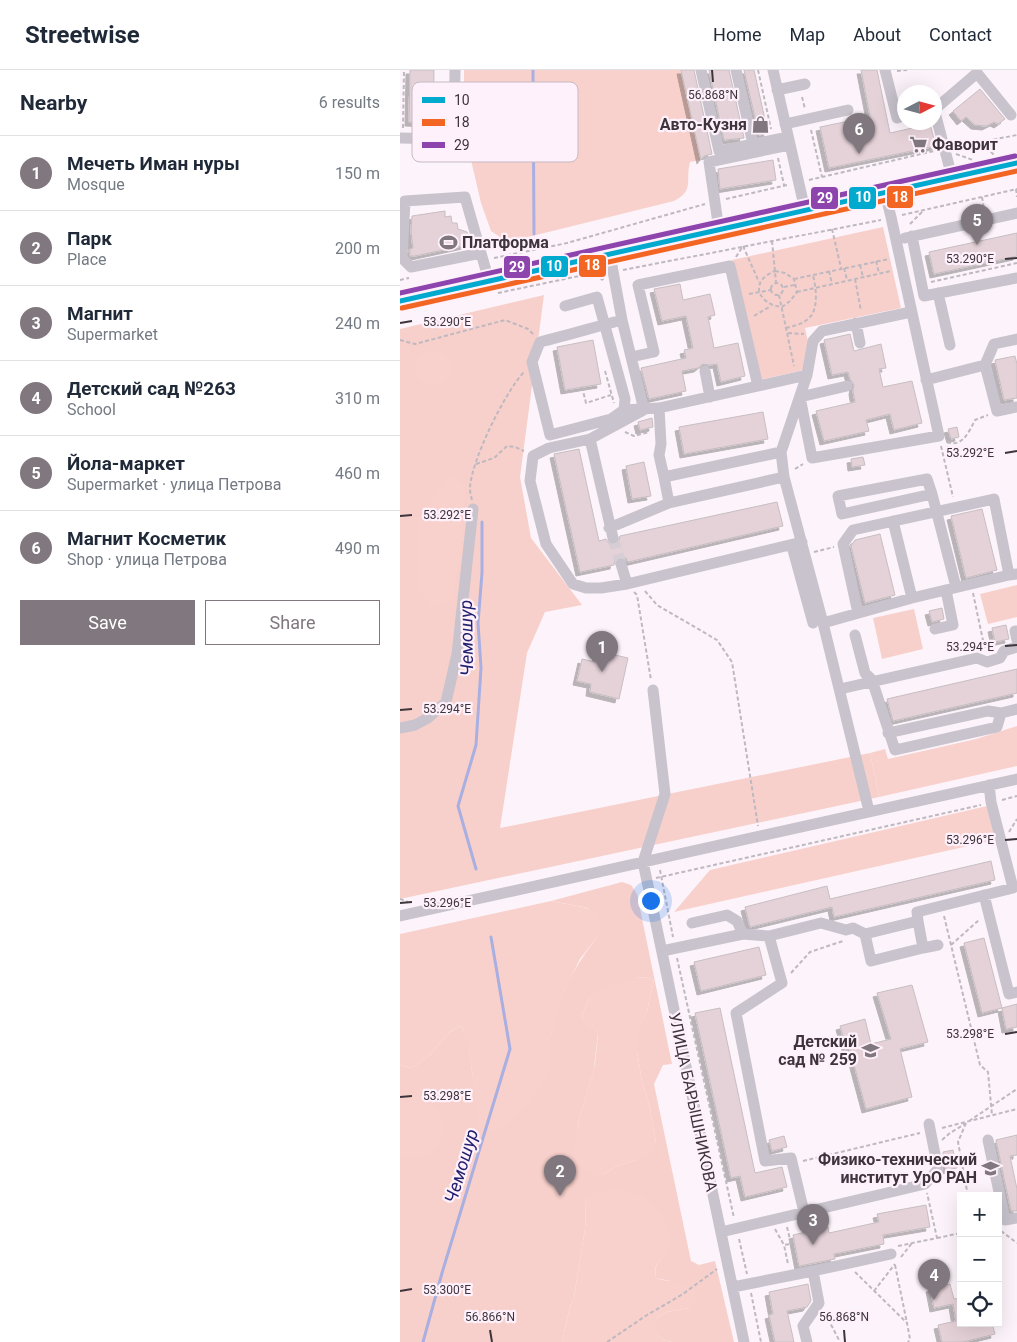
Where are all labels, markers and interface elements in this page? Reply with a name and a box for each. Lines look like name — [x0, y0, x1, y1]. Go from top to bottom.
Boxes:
text: Streetwise — [25, 21, 140, 49]
text: Home — [713, 24, 762, 45]
text: Map — [790, 24, 825, 45]
text: About — [853, 24, 901, 45]
text: Contact — [929, 24, 992, 45]
legend — [412, 82, 578, 162]
north arrow — [897, 85, 942, 130]
text: 56.868°N — [688, 88, 738, 102]
text: Nearby — [20, 91, 87, 115]
text: 10 — [454, 92, 470, 108]
text: 6 results — [319, 93, 380, 112]
pin: 6 — [843, 113, 875, 154]
text: 18 — [454, 114, 470, 130]
shop icon: Авто-Кузня — [751, 114, 771, 134]
place label: Авто-Кузня — [660, 115, 747, 134]
supermarket icon: Фаворит — [908, 134, 928, 154]
place label: Фаворит — [932, 135, 998, 154]
text: 29 — [454, 137, 470, 153]
text: Мечеть Иман нуры — [67, 152, 240, 175]
text: 1 — [31, 164, 41, 183]
text: 150 m — [335, 164, 380, 183]
text: Mosque — [67, 175, 125, 194]
line badge: 18 — [886, 185, 914, 209]
line badge: 29 — [810, 186, 839, 210]
line badge: 10 — [848, 186, 877, 210]
text: 10 — [855, 189, 871, 205]
text: 18 — [892, 189, 908, 205]
text: 29 — [817, 190, 833, 206]
pin: 5 — [961, 204, 993, 245]
text: Парк — [67, 227, 112, 250]
sports icon: Платформа — [438, 232, 458, 252]
place label: Платформа — [462, 233, 549, 252]
text: 2 — [31, 239, 41, 258]
text: 200 m — [335, 239, 380, 258]
text: Place — [67, 250, 107, 269]
text: 53.290°E — [946, 252, 994, 266]
line badge: 18 — [578, 254, 607, 278]
line badge: 29 — [503, 255, 531, 279]
line badge: 10 — [540, 255, 569, 278]
text: 18 — [584, 257, 600, 273]
text: 10 — [546, 258, 562, 274]
text: 29 — [509, 259, 525, 275]
text: Магнит — [67, 302, 133, 325]
text: 3 — [31, 314, 41, 333]
text: 240 m — [335, 314, 380, 333]
text: 53.290°E — [423, 315, 471, 329]
text: Supermarket — [67, 325, 158, 344]
text: Детский сад №263 — [67, 377, 236, 400]
text: 4 — [31, 389, 41, 408]
text: 310 m — [335, 389, 380, 408]
text: School — [67, 400, 116, 419]
text: 53.292°E — [946, 446, 994, 460]
text: Йола-маркет — [67, 452, 185, 475]
text: 5 — [31, 464, 41, 483]
text: 460 m — [335, 464, 380, 483]
text: Supermarket · улица Петрова — [67, 475, 282, 494]
text: 53.292°E — [423, 508, 471, 522]
text: Магнит Косметик — [67, 527, 226, 550]
text: 6 — [31, 539, 41, 558]
text: 490 m — [335, 539, 380, 558]
text: Shop · улица Петрова — [67, 550, 227, 569]
button: Save — [20, 600, 195, 645]
button: Share — [205, 600, 380, 645]
water label: Чемошур — [455, 600, 477, 676]
pin: 1 — [586, 631, 618, 672]
text: 53.294°E — [946, 640, 994, 654]
text: 53.294°E — [423, 702, 471, 716]
text: 53.296°E — [946, 833, 994, 847]
your location — [638, 888, 664, 914]
text: 53.296°E — [423, 896, 471, 910]
street label: УЛИЦА БАРЫШНИКОВА — [665, 1011, 721, 1194]
text: 53.298°E — [946, 1027, 994, 1041]
place label: Детский сад № 259 — [778, 1032, 857, 1069]
school or university icon: Детский сад № 259 — [861, 1040, 881, 1060]
text: 53.298°E — [423, 1089, 471, 1103]
water label: Чемошур — [440, 1126, 482, 1206]
place label: Физико-технический институт УрО РАН — [818, 1150, 977, 1187]
pin: 2 — [544, 1155, 576, 1196]
school or university icon: Физико-технический институт УрО РАН — [981, 1158, 1001, 1178]
map controls — [957, 1192, 1002, 1327]
button: + — [957, 1192, 1002, 1237]
pin: 3 — [797, 1204, 829, 1245]
button: − — [957, 1237, 1002, 1282]
pin: 4 — [918, 1259, 950, 1300]
button: locate — [957, 1282, 1002, 1327]
text: 53.300°E — [423, 1283, 471, 1297]
text: 56.866°N — [465, 1310, 515, 1324]
text: 56.868°N — [819, 1310, 869, 1324]

